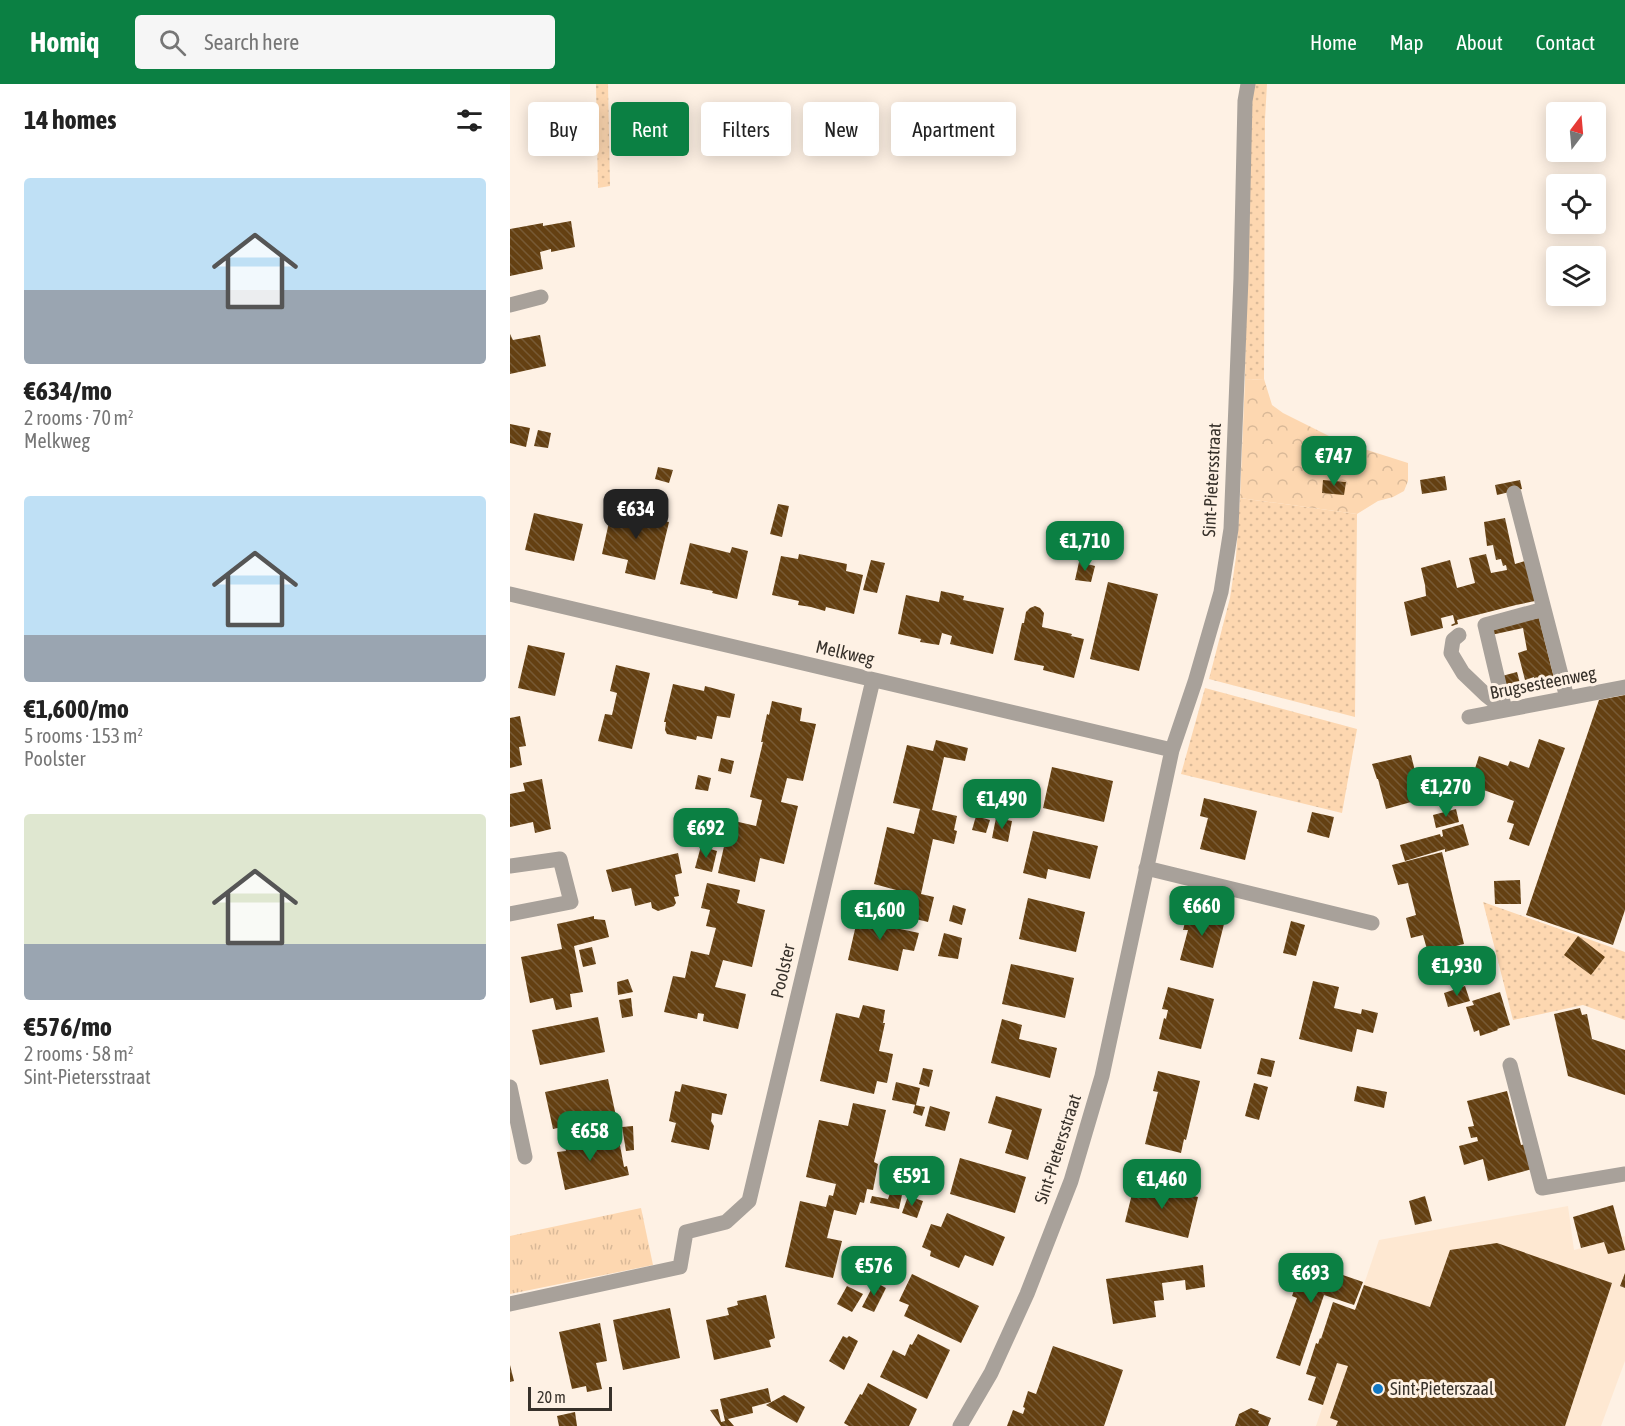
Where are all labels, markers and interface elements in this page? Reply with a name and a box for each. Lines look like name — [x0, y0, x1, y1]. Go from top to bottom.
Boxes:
search box — [135, 15, 555, 69]
text: Homiq — [30, 26, 99, 58]
icon: search — [156, 26, 189, 59]
text: Search here — [204, 29, 299, 55]
text: Home — [1310, 30, 1357, 54]
text: Map — [1390, 30, 1424, 54]
text: About — [1457, 30, 1503, 54]
text: Contact — [1536, 30, 1595, 54]
chip: Buy — [528, 102, 599, 156]
chip: Rent — [611, 102, 689, 156]
chip: Filters — [701, 102, 791, 156]
chip: New — [803, 102, 879, 156]
chip: Apartment — [891, 102, 1016, 156]
north arrow — [1546, 102, 1606, 162]
map controls — [1546, 102, 1606, 306]
icon: filters — [453, 104, 486, 137]
text: 14 homes — [24, 105, 117, 135]
button: locate — [1546, 174, 1606, 234]
icon: home — [201, 217, 309, 325]
button: layers — [1546, 246, 1606, 306]
text: €634/mo — [24, 376, 112, 406]
text: 2 rooms · 70 m² — [24, 406, 134, 429]
street label: Sint-Pietersstraat — [1198, 422, 1225, 538]
text: Melkweg — [24, 429, 90, 452]
pin: €747 — [1298, 436, 1370, 487]
text: €747 — [1315, 444, 1353, 467]
pin: €634 — [600, 489, 672, 540]
text: €634 — [617, 497, 655, 520]
pin: €1,710 — [1036, 521, 1134, 572]
text: €1,710 — [1060, 529, 1110, 552]
icon: home — [201, 535, 309, 643]
street label: Melkweg — [814, 636, 877, 669]
street label: Brugsesteenweg — [1488, 662, 1598, 703]
text: €1,600/mo — [24, 694, 129, 724]
text: 5 rooms · 153 m² — [24, 724, 143, 747]
text: Poolster — [24, 747, 85, 770]
pin: €1,270 — [1397, 767, 1495, 818]
text: €1,270 — [1421, 775, 1471, 798]
pin: €1,490 — [953, 779, 1051, 830]
text: €1,490 — [977, 787, 1027, 810]
pin: €692 — [670, 808, 742, 859]
text: €692 — [687, 816, 725, 839]
icon: home — [201, 853, 309, 961]
pin: €660 — [1166, 886, 1238, 937]
pin: €1,600 — [831, 890, 929, 941]
text: €660 — [1183, 894, 1221, 917]
text: €1,600 — [855, 898, 905, 921]
street label: Poolster — [766, 941, 799, 1000]
pin: €1,930 — [1408, 946, 1506, 997]
text: €1,930 — [1432, 954, 1482, 977]
text: €576/mo — [24, 1012, 112, 1042]
text: 2 rooms · 58 m² — [24, 1042, 134, 1065]
text: Sint-Pietersstraat — [24, 1065, 151, 1088]
street label: Sint-Pietersstraat — [1030, 1091, 1085, 1206]
pin: €658 — [554, 1111, 626, 1162]
text: €658 — [571, 1119, 609, 1142]
pin: €591 — [876, 1156, 948, 1207]
pin: €1,460 — [1113, 1159, 1211, 1210]
text: €591 — [893, 1164, 931, 1187]
text: €1,460 — [1137, 1167, 1187, 1190]
pin: €576 — [838, 1246, 910, 1297]
pin: €693 — [1275, 1253, 1347, 1304]
text: €576 — [855, 1254, 893, 1277]
text: €693 — [1292, 1261, 1330, 1284]
place label: Sint-Pieterszaal — [1390, 1378, 1494, 1399]
marker: Sint-Pieterszaal — [1371, 1382, 1385, 1396]
scale bar — [528, 1384, 612, 1412]
text: 20 m — [537, 1388, 566, 1406]

